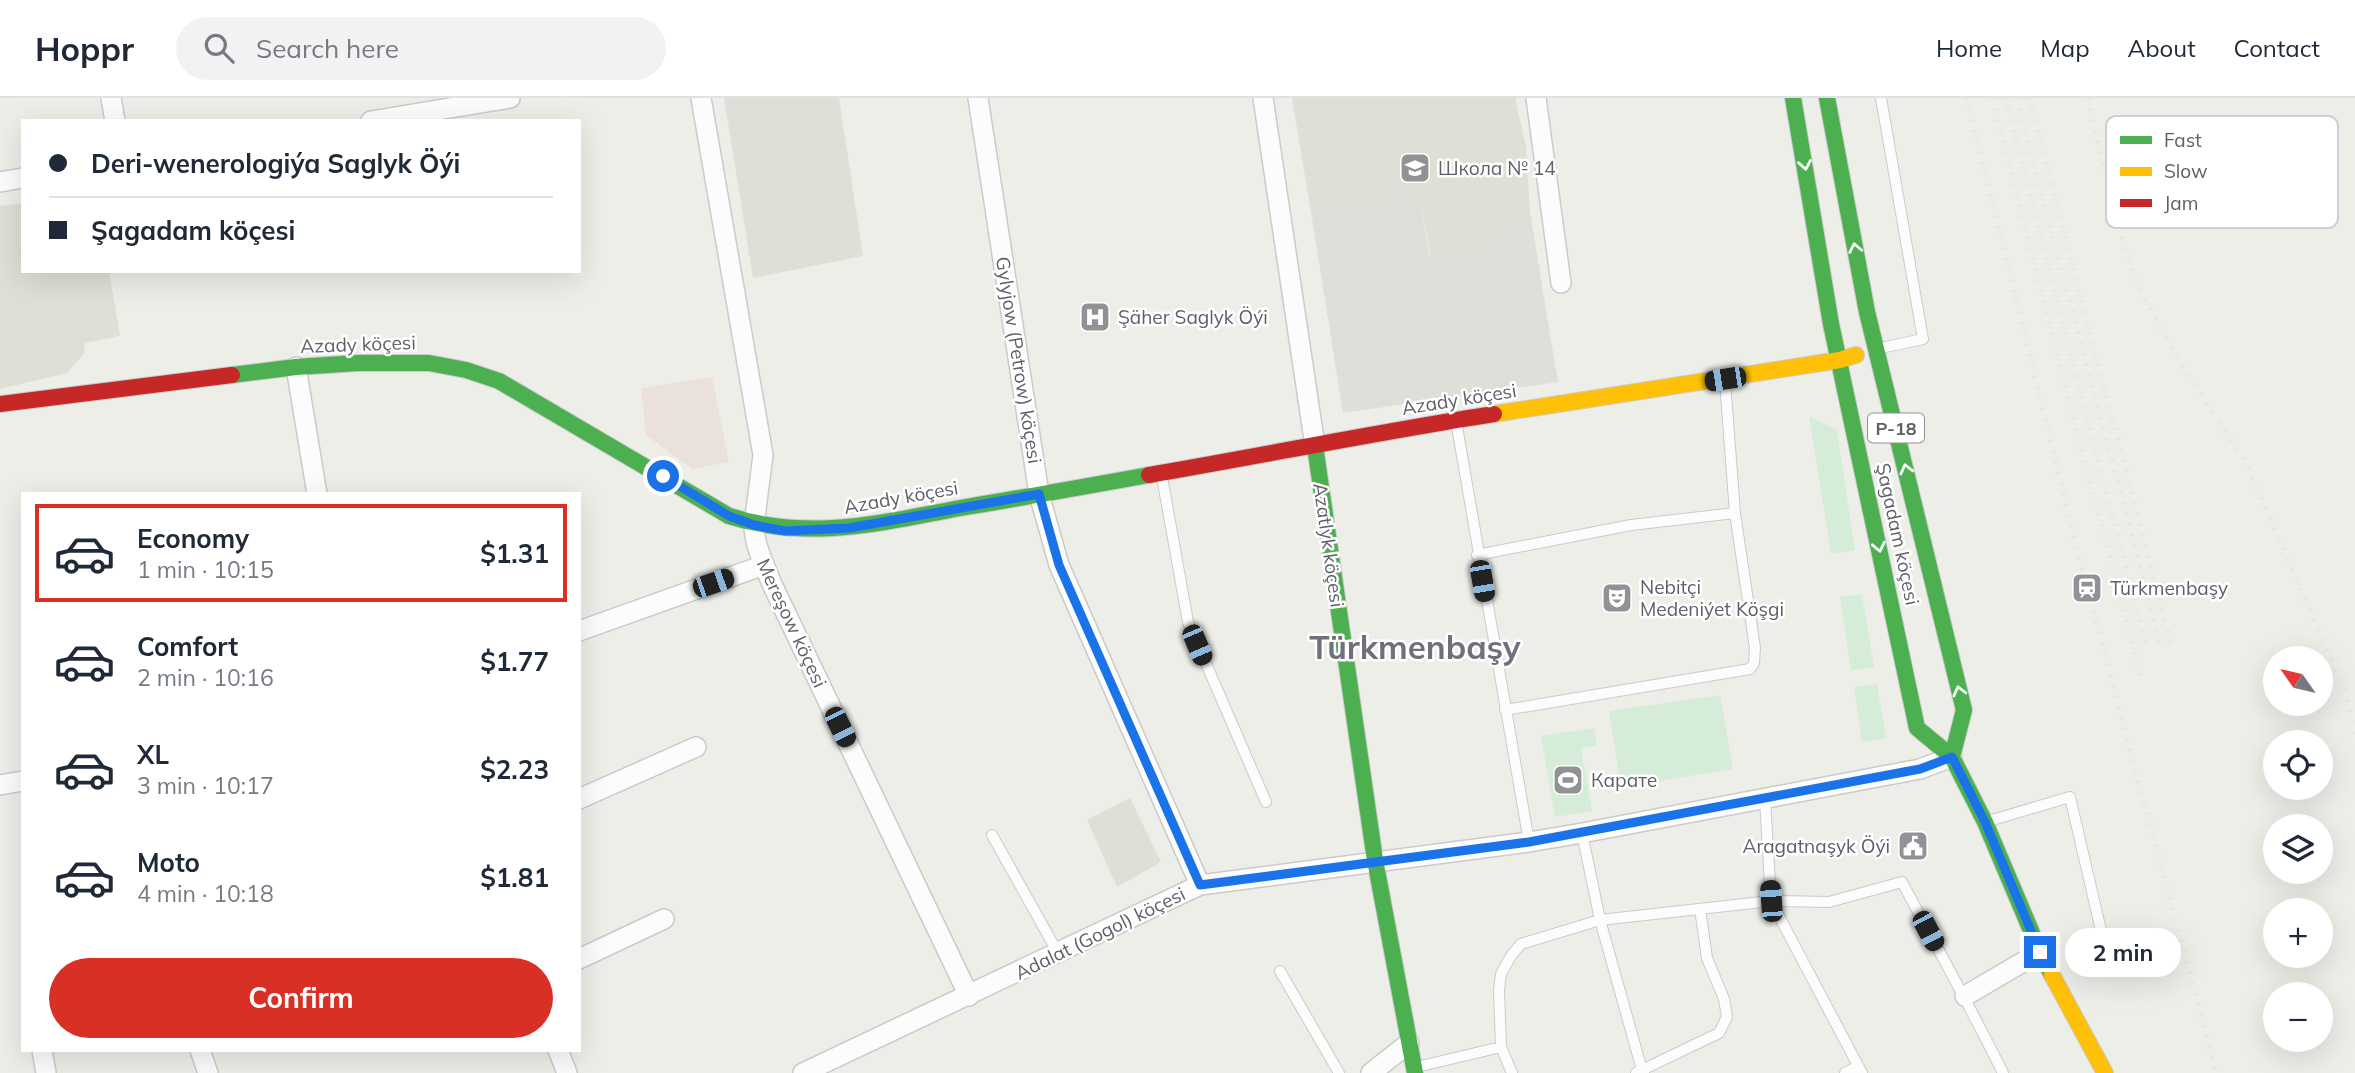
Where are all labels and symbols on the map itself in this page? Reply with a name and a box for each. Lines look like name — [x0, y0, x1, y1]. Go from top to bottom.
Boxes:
legend — [2106, 116, 2338, 228]
text: Fast — [2164, 128, 2202, 152]
school or university icon: Школа № 14 — [1398, 151, 1432, 185]
place label: Школа № 14 — [1438, 156, 1556, 180]
one-way arrow — [1797, 159, 1812, 171]
text: Slow — [2164, 159, 2208, 183]
text: Jam — [2164, 191, 2198, 215]
one-way arrow — [1849, 242, 1864, 254]
street label: Gylyjow (Petrow) köçesi — [991, 255, 1047, 465]
hospital icon: Şäher Saglyk Öýi — [1078, 300, 1112, 334]
place label: Şäher Saglyk Öýi — [1118, 305, 1268, 329]
street label: Azady köçesi — [300, 330, 416, 358]
car — [1703, 365, 1748, 393]
street label: Azady köçesi — [1400, 378, 1518, 420]
road number: P-18 — [1868, 414, 1924, 442]
route start — [647, 460, 679, 492]
street label: Şagadam köçesi — [1871, 461, 1925, 607]
one-way arrow — [1900, 463, 1914, 475]
street label: Azady köçesi — [842, 475, 960, 519]
street label: Azatlyk köçesi — [1308, 481, 1350, 609]
one-way arrow — [1871, 541, 1886, 553]
street label: Mereşow köçesi — [752, 555, 832, 691]
car — [1469, 558, 1496, 604]
car — [690, 566, 737, 600]
station icon: Türkmenbaşy — [2070, 571, 2104, 605]
place label: Nebitçi Medeniýet Köşgi — [1640, 575, 1784, 621]
place label: Türkmenbaşy — [2110, 576, 2228, 600]
theatre icon: Nebitçi Medeniýet Köşgi — [1600, 581, 1634, 615]
car — [1180, 622, 1215, 668]
district label: Türkmenbaşy — [1309, 626, 1521, 667]
north arrow — [2263, 646, 2333, 716]
one-way arrow — [1953, 685, 1967, 697]
car — [822, 704, 859, 750]
sports icon: Карате — [1551, 763, 1585, 797]
place label: Карате — [1591, 768, 1657, 792]
public building icon: Aragatnaşyk Öýi — [1896, 829, 1930, 863]
place label: Aragatnaşyk Öýi — [1742, 834, 1890, 858]
car — [1760, 879, 1783, 923]
street label: Adalat (Gogol) köçesi — [1011, 881, 1189, 985]
car — [1909, 908, 1948, 954]
callout: 2 min — [2064, 928, 2180, 976]
route end — [2024, 936, 2056, 968]

